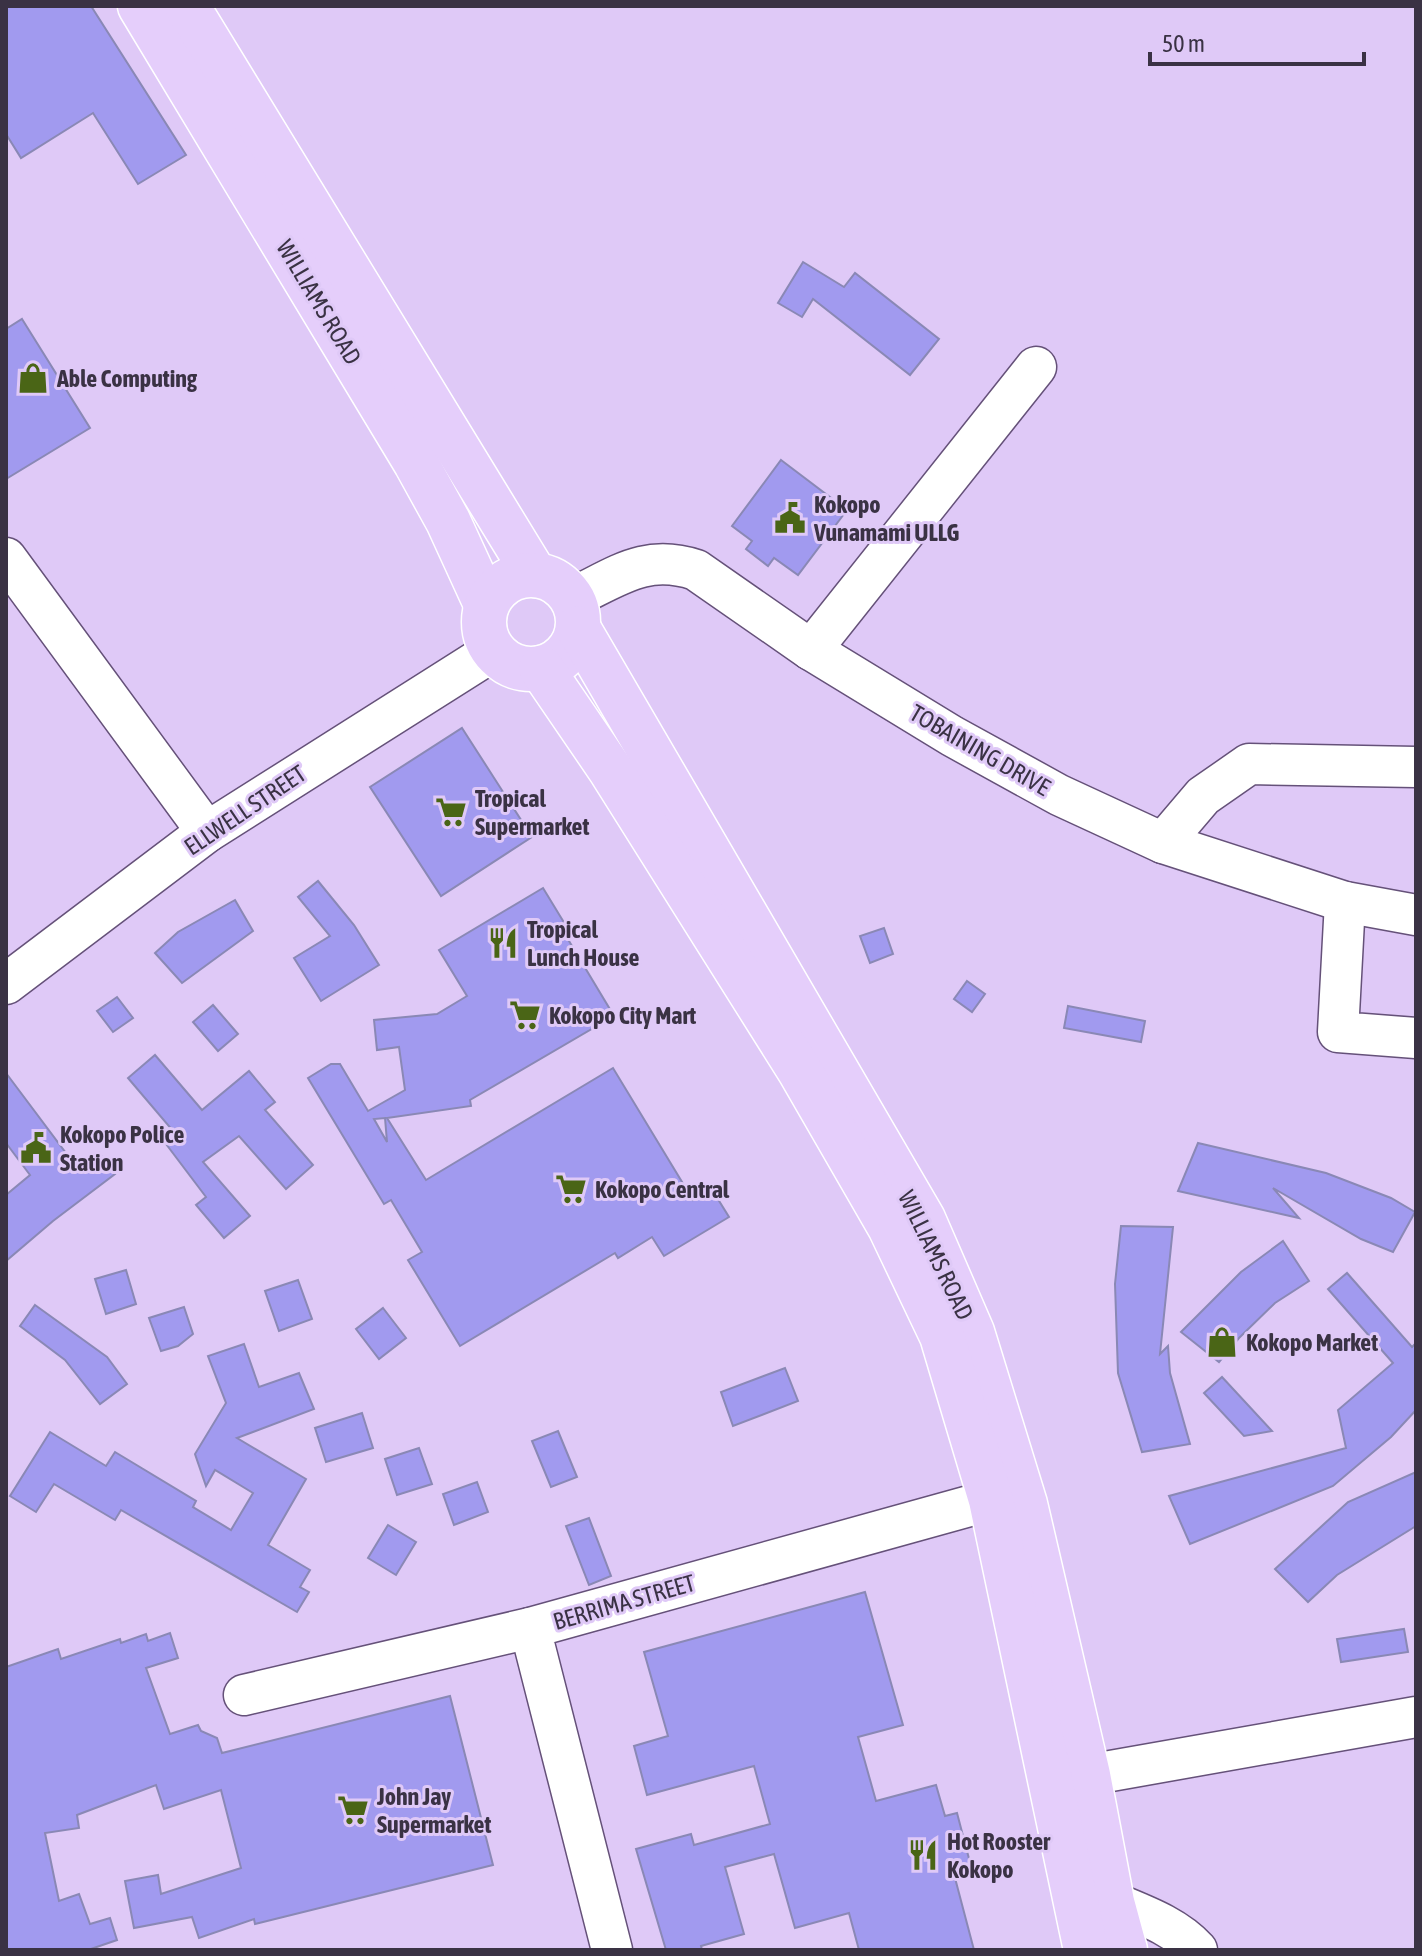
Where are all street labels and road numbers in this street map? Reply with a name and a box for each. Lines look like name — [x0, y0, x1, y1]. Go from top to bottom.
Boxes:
street label: WILLIAMS ROAD — [271, 235, 367, 369]
street label: TOBAINING DRIVE — [905, 699, 1055, 801]
street label: ELLWELL STREET — [179, 759, 311, 860]
street label: WILLIAMS ROAD — [893, 1186, 979, 1324]
street label: BERRIMA STREET — [550, 1569, 699, 1635]

